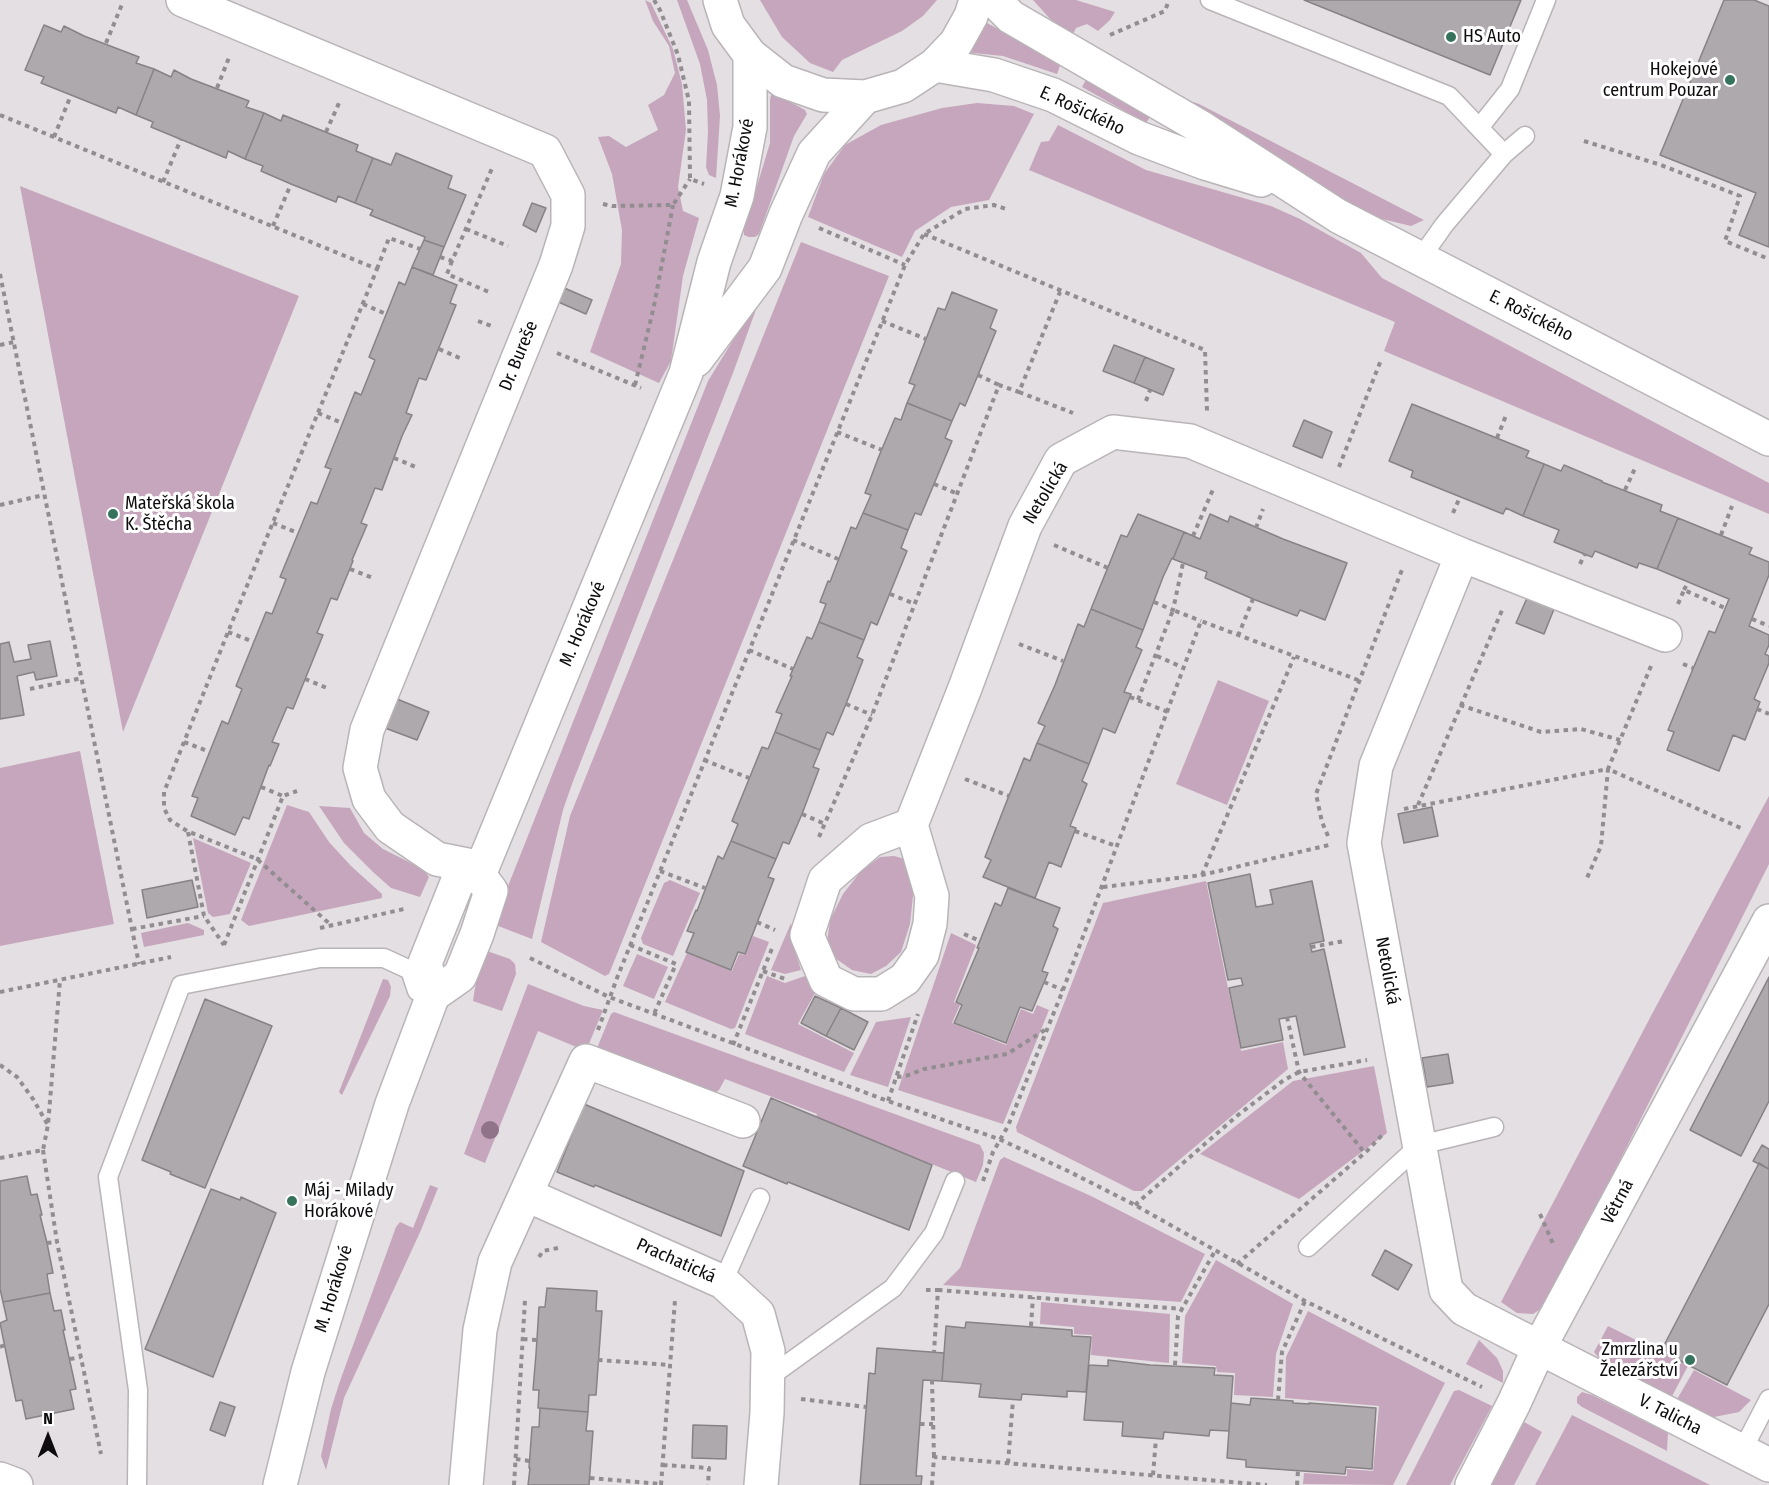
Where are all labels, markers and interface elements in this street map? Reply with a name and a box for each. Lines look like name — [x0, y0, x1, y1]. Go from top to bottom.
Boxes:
place label: HS Auto — [1463, 26, 1521, 48]
marker: HS Auto — [1444, 30, 1458, 44]
place label: Hokejové centrum Pouzar — [1603, 59, 1718, 101]
marker: Hokejové centrum Pouzar — [1723, 73, 1737, 87]
street label: E. Rošického — [1036, 82, 1128, 140]
street label: M. Horákové — [721, 117, 759, 209]
street label: E. Rošického — [1485, 286, 1577, 346]
street label: Dr. Bureše — [495, 318, 543, 394]
street label: Netolická — [1019, 458, 1073, 528]
place label: Mateřská škola K. Štěcha — [125, 493, 235, 536]
marker: Mateřská škola K. Štěcha — [106, 507, 120, 521]
street label: M. Horákové — [555, 578, 611, 670]
street label: Netolická — [1370, 935, 1404, 1007]
street label: Větrná — [1597, 1176, 1639, 1228]
place label: Máj - Milady Horákové — [304, 1180, 394, 1222]
marker: Máj - Milady Horákové — [285, 1194, 299, 1208]
street label: Prachatická — [633, 1234, 719, 1288]
street label: M. Horákové — [310, 1243, 358, 1335]
place label: Zmrzlina u Železářství — [1600, 1339, 1678, 1382]
marker: Zmrzlina u Železářství — [1683, 1353, 1697, 1367]
street label: V. Talicha — [1635, 1390, 1705, 1440]
north arrow — [18, 1407, 78, 1467]
text: N — [43, 1409, 53, 1428]

